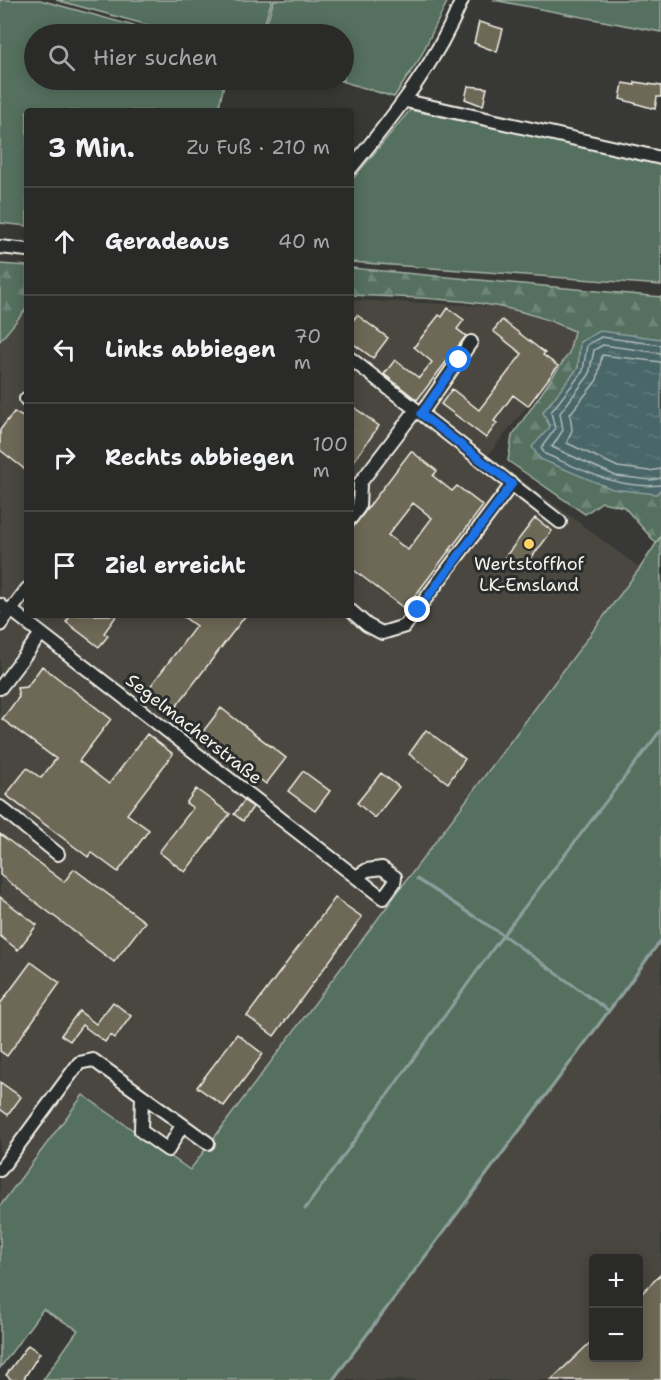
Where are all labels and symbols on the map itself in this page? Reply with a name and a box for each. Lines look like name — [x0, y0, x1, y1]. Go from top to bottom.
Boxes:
route start — [445, 346, 471, 372]
marker: Wertstoffhof LK-Emsland — [522, 537, 536, 551]
place label: Wertstoffhof LK-Emsland — [474, 552, 585, 597]
route end — [404, 596, 430, 622]
street label: Segelmacherstraße — [121, 668, 267, 790]

